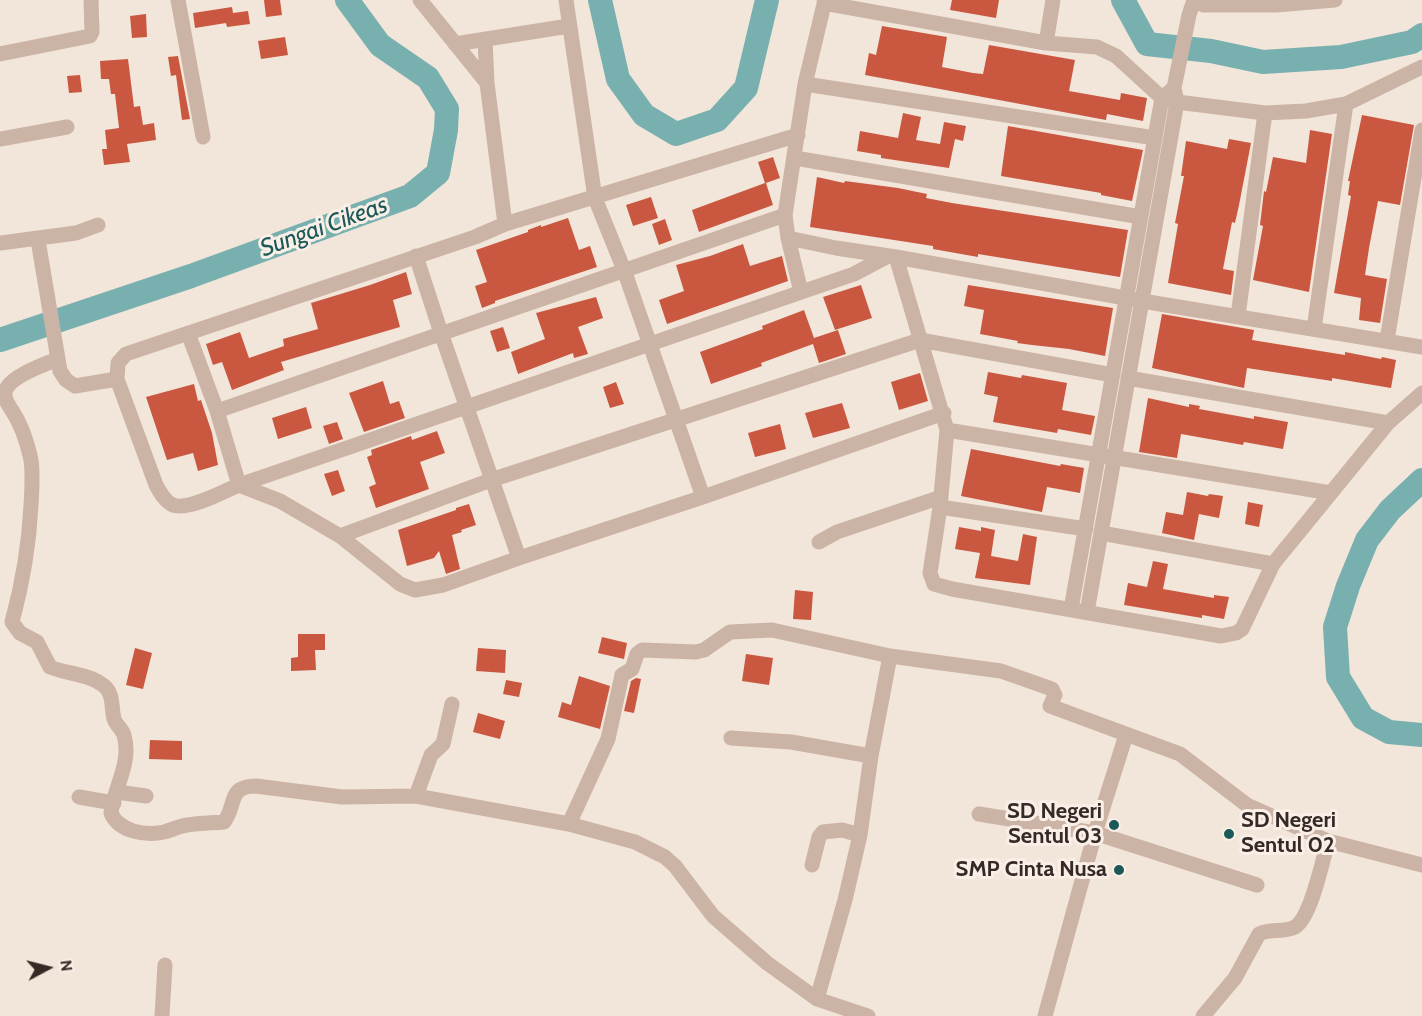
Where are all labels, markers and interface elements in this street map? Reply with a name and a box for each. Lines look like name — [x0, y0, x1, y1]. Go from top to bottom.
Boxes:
water label: Sungai Cikeas — [256, 191, 392, 263]
place label: SD Negeri Sentul 03 — [1007, 799, 1102, 850]
place label: SD Negeri Sentul 02 — [1241, 808, 1336, 860]
marker: SD Negeri Sentul 03 — [1107, 818, 1121, 832]
marker: SD Negeri Sentul 02 — [1222, 827, 1236, 841]
place label: SMP Cinta Nusa — [956, 857, 1107, 883]
marker: SMP Cinta Nusa — [1112, 863, 1126, 877]
north arrow — [18, 938, 78, 998]
text: N — [56, 959, 76, 973]

